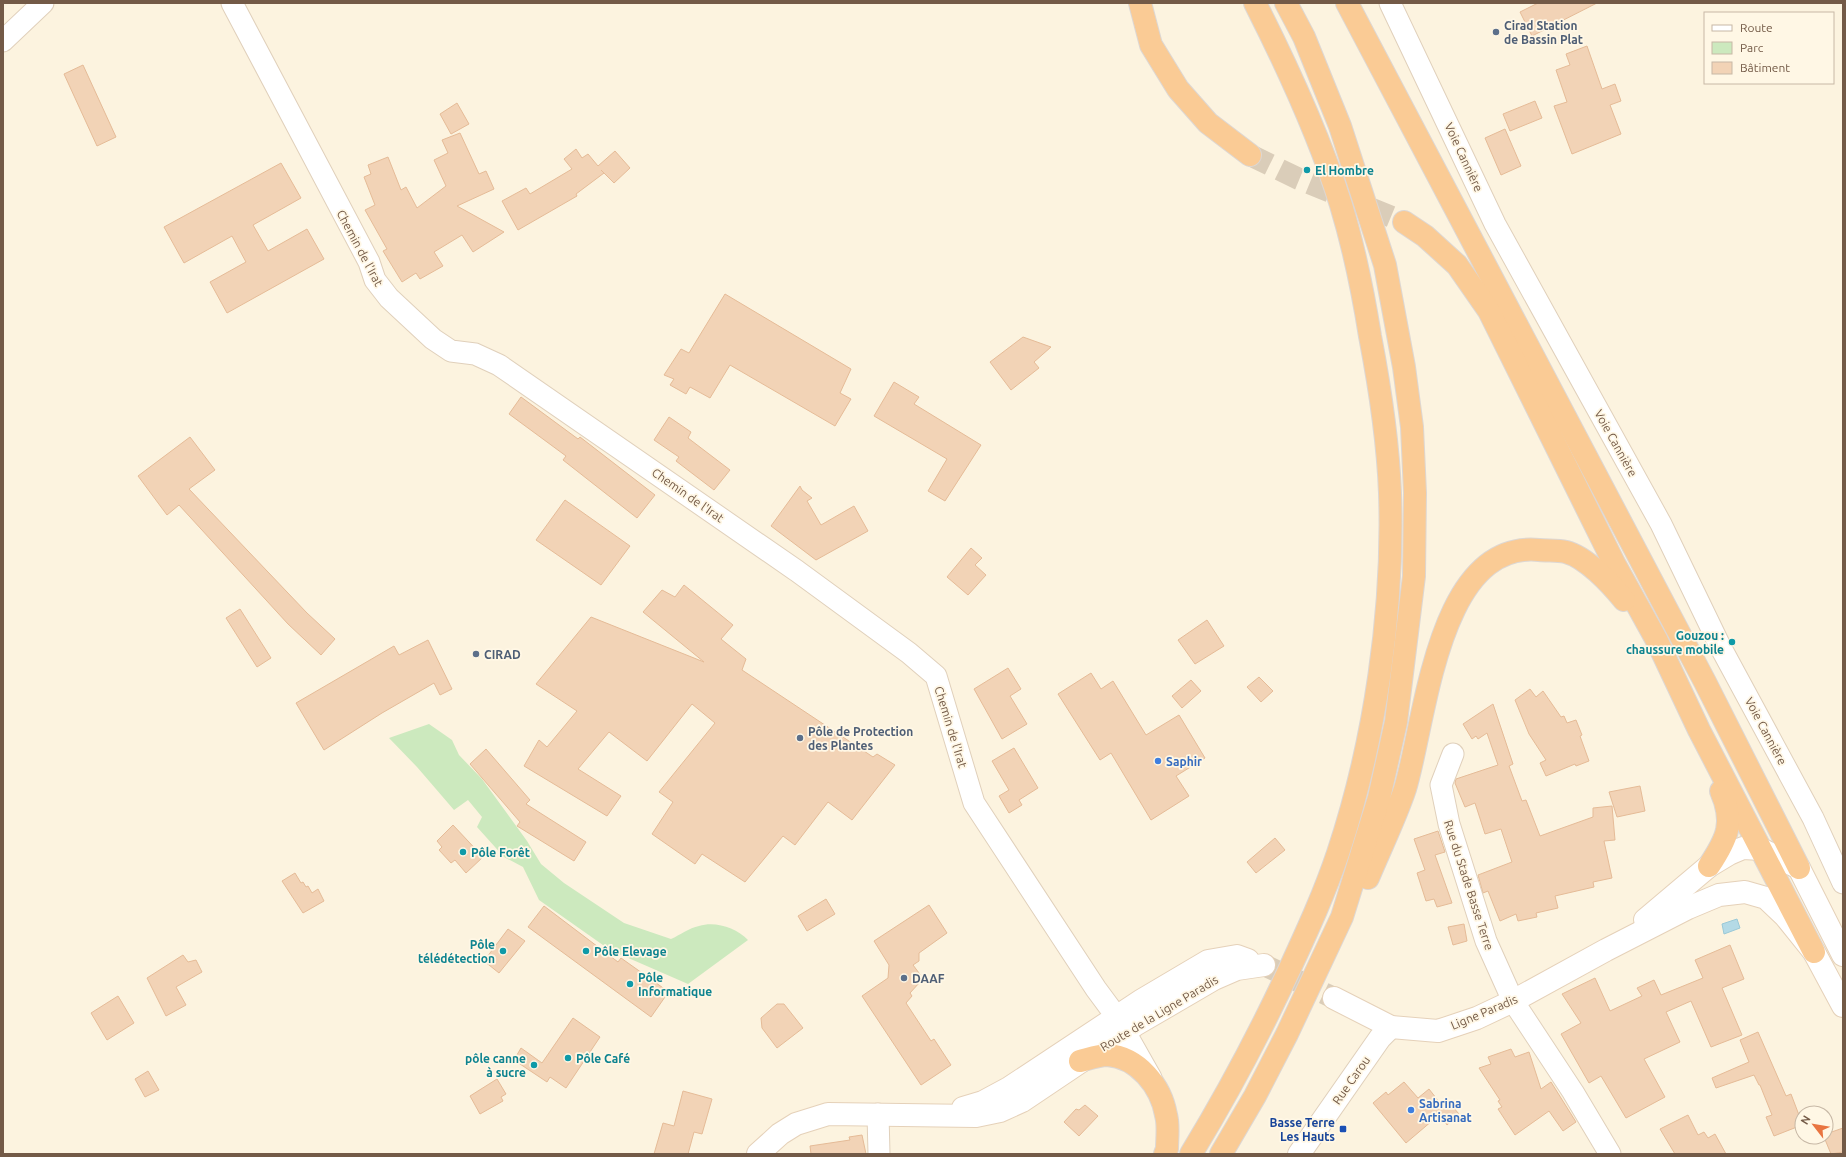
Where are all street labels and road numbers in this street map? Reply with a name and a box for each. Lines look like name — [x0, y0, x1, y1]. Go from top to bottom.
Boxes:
street label: Voie Cannière — [1442, 121, 1486, 193]
street label: Chemin de l'Irat — [334, 208, 386, 289]
street label: Voie Cannière — [1592, 407, 1640, 479]
street label: Chemin de l'Irat — [650, 465, 727, 525]
street label: Chemin de l'Irat — [932, 685, 970, 770]
street label: Voie Cannière — [1743, 695, 1789, 767]
street label: Rue du Stade Basse Terre — [1442, 818, 1496, 952]
street label: Route de la Ligne Paradis — [1098, 973, 1220, 1053]
street label: Ligne Paradis — [1449, 992, 1519, 1032]
street label: Rue Carou — [1330, 1053, 1372, 1107]

